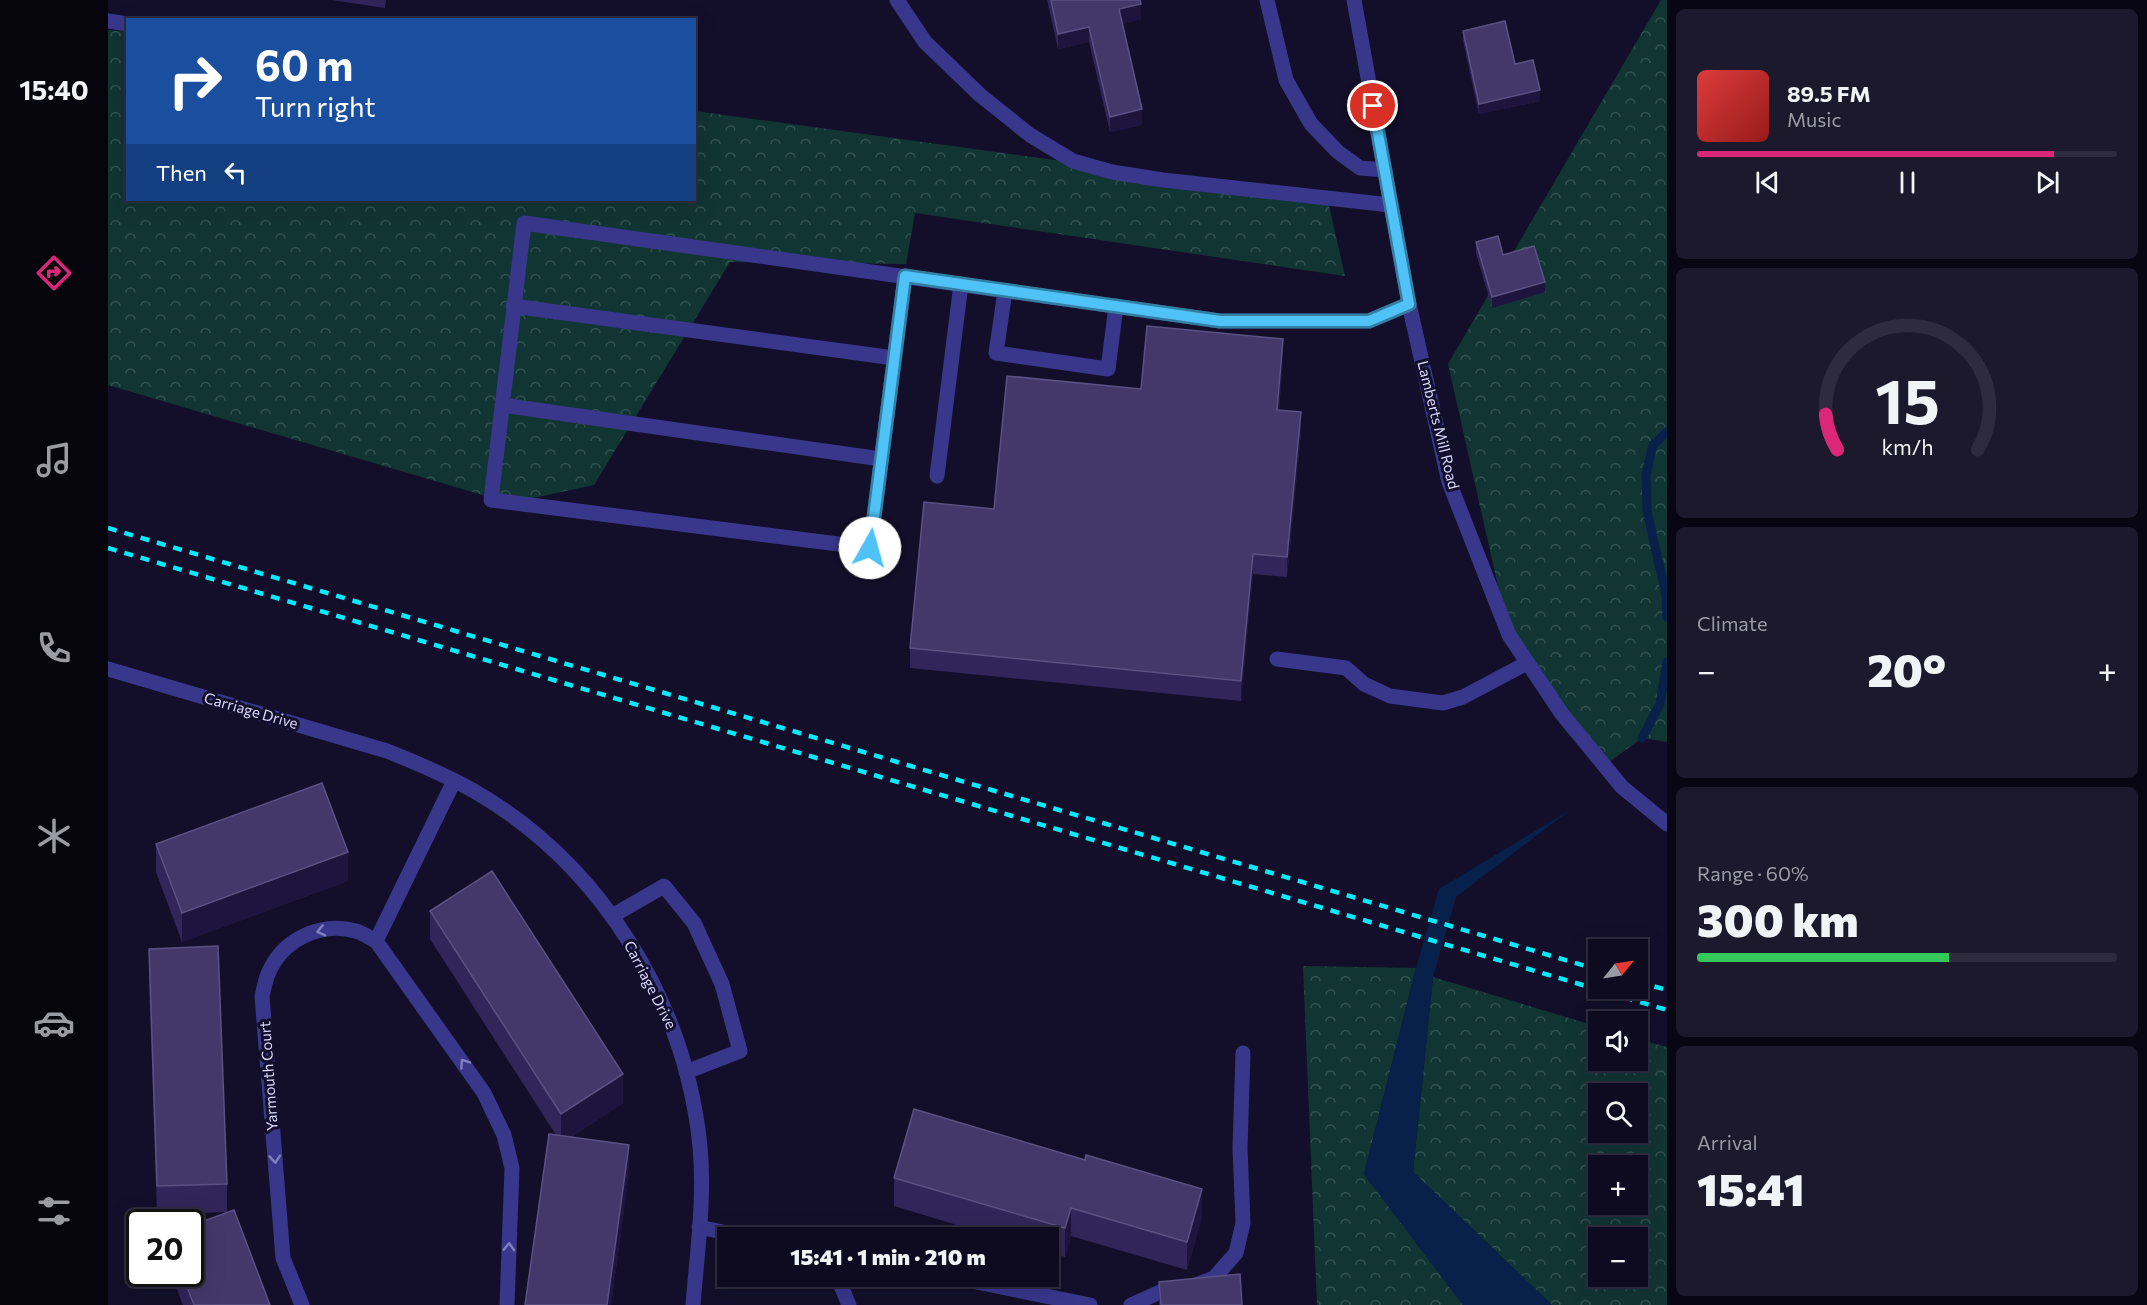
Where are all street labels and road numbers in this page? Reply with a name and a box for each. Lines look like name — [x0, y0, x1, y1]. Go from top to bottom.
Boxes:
street label: Lamberts Mill Road — [1414, 359, 1464, 491]
street label: Carriage Drive — [202, 688, 300, 732]
street label: Carriage Drive — [621, 937, 681, 1032]
street label: Yarmouth Court — [255, 1021, 281, 1132]

